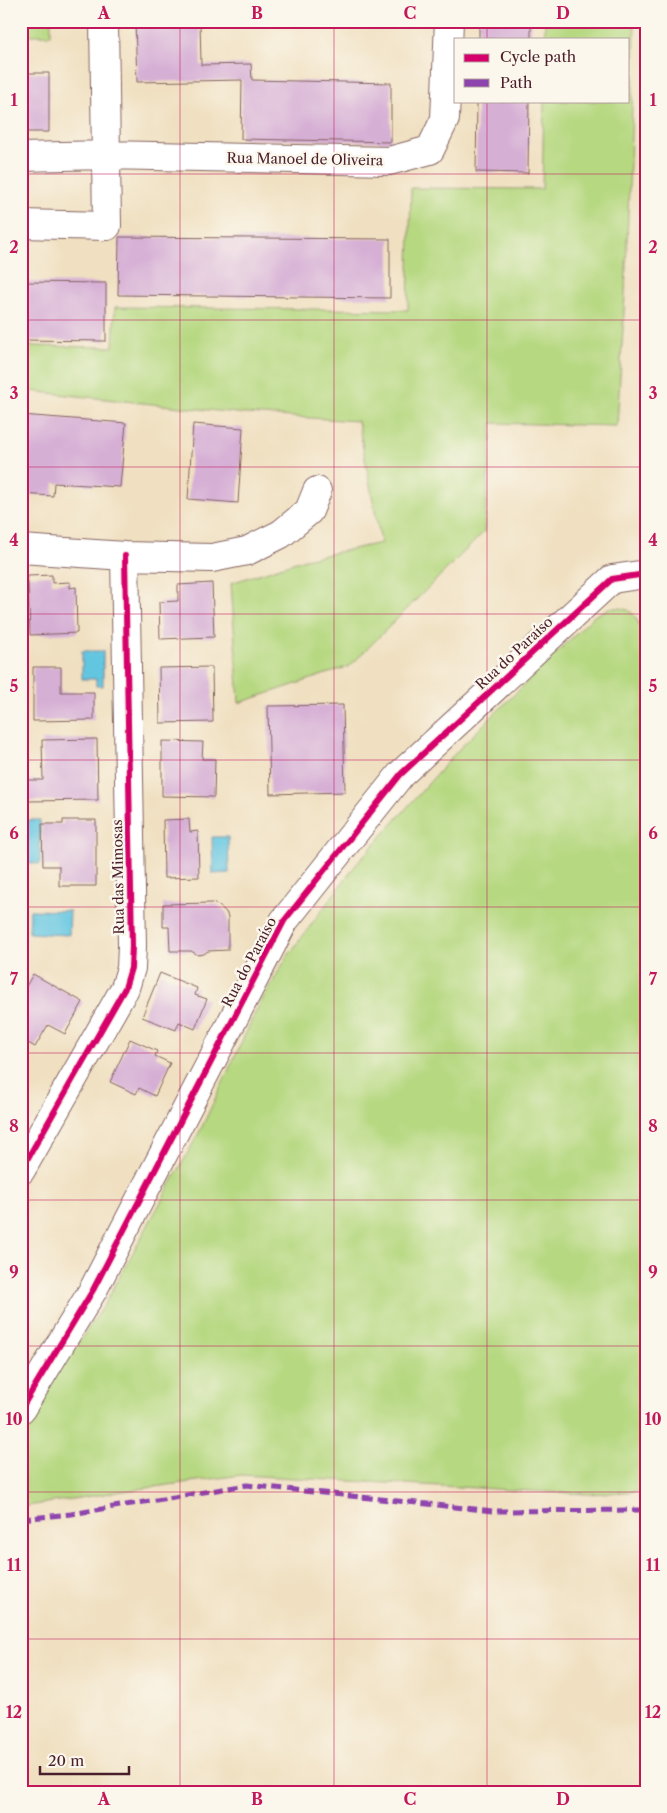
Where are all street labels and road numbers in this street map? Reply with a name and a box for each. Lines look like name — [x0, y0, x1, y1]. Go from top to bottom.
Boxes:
street label: Rua Manoel de Oliveira — [227, 149, 384, 169]
street label: Rua do Paraíso — [472, 613, 556, 693]
street label: Rua das Mimosas — [108, 819, 128, 935]
street label: Rua do Paraíso — [218, 914, 280, 1010]

